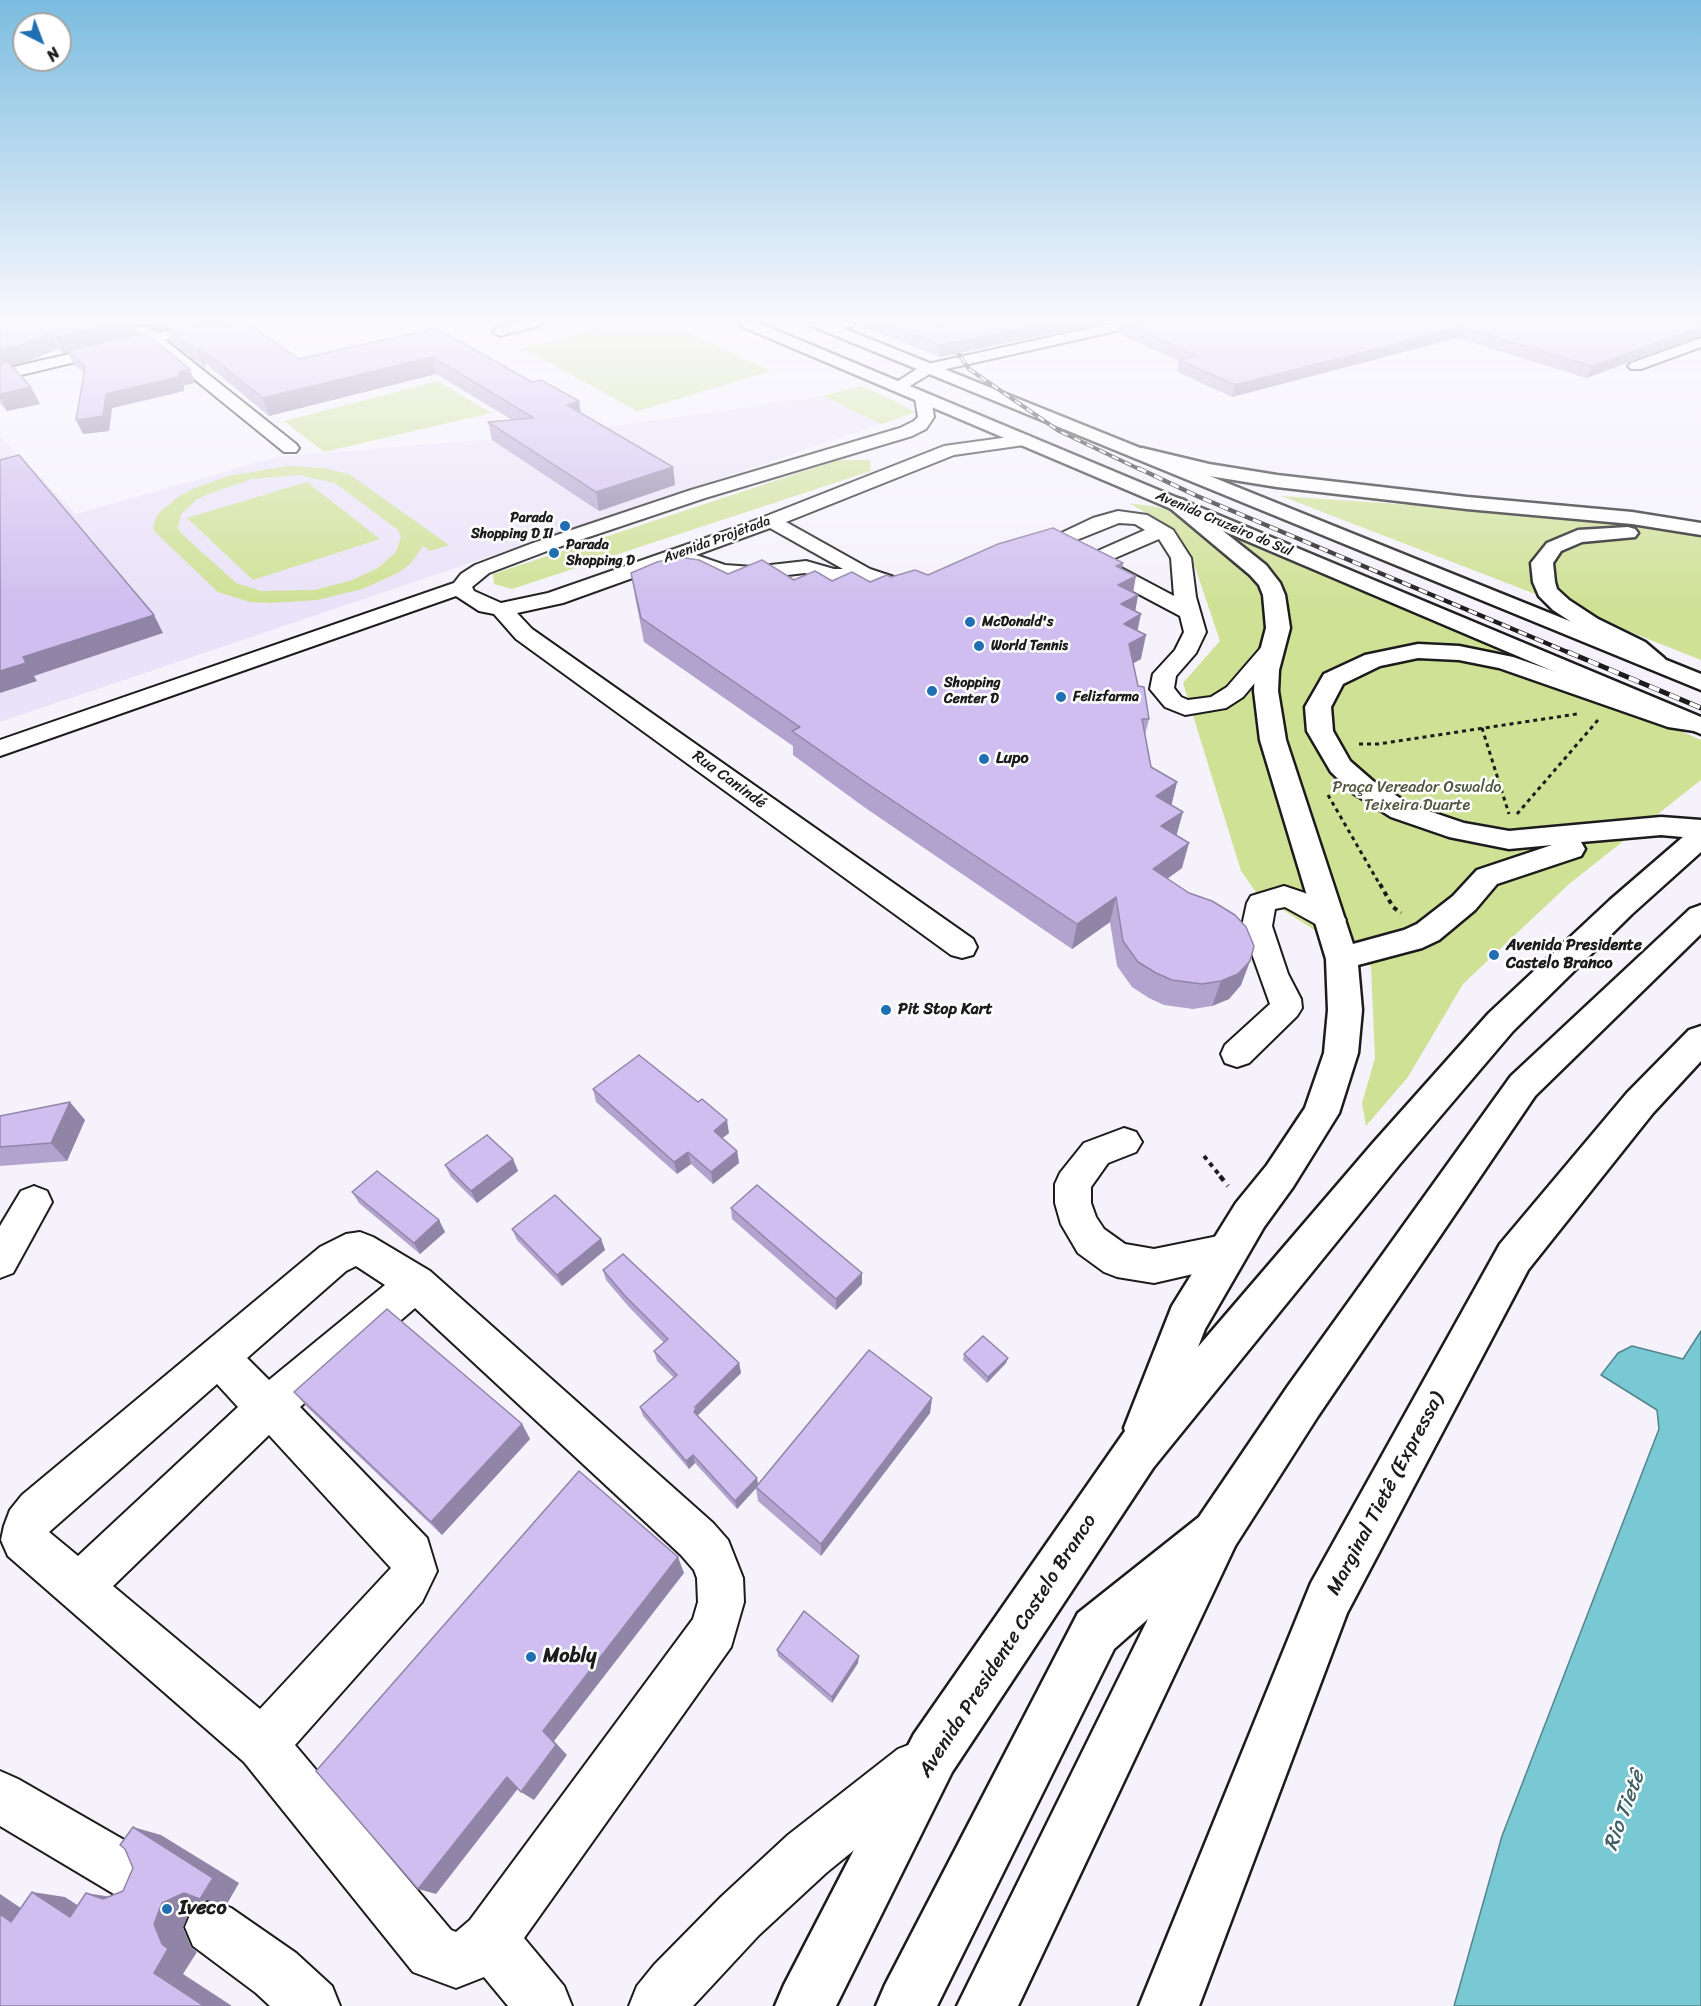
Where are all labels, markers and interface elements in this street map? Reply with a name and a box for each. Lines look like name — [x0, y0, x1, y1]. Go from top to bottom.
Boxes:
north arrow — [12, 12, 72, 72]
text: N — [39, 40, 67, 69]
street label: Avenida Cruzeiro do Sul — [1153, 488, 1295, 560]
place label: Parada Shopping D II — [471, 510, 553, 542]
street label: Avenida Projetada — [661, 513, 773, 567]
marker: Parada Shopping D II — [558, 519, 572, 533]
place label: Parada Shopping D — [566, 537, 635, 570]
marker: Parada Shopping D — [547, 546, 561, 560]
place label: McDonald's — [982, 614, 1054, 630]
marker: McDonald's — [963, 615, 977, 629]
place label: World Tennis — [991, 638, 1068, 654]
marker: World Tennis — [972, 639, 986, 653]
place label: Shopping Center D — [944, 675, 1001, 708]
marker: Shopping Center D — [925, 684, 939, 698]
place label: Felizfarma — [1073, 689, 1139, 705]
marker: Felizfarma — [1054, 690, 1068, 704]
street label: Rua Canindé — [688, 747, 770, 813]
place label: Lupo — [996, 749, 1029, 769]
marker: Lupo — [977, 752, 991, 766]
park label: Praça Vereador Oswaldo Teixeira Duarte — [1333, 778, 1501, 816]
place label: Avenida Presidente Castelo Branco — [1506, 936, 1642, 974]
marker: Avenida Presidente Castelo Branco — [1487, 948, 1501, 962]
place label: Pit Stop Kart — [898, 1000, 992, 1020]
marker: Pit Stop Kart — [879, 1003, 893, 1017]
street label: Marginal Tietê (Expressa) — [1322, 1389, 1450, 1599]
street label: Avenida Presidente Castelo Branco — [914, 1510, 1102, 1782]
place label: Mobly — [543, 1645, 596, 1669]
marker: Mobly — [524, 1650, 538, 1664]
water label: Rio Tietê — [1599, 1768, 1651, 1854]
place label: Iveco — [179, 1897, 227, 1921]
marker: Iveco — [160, 1902, 174, 1916]

